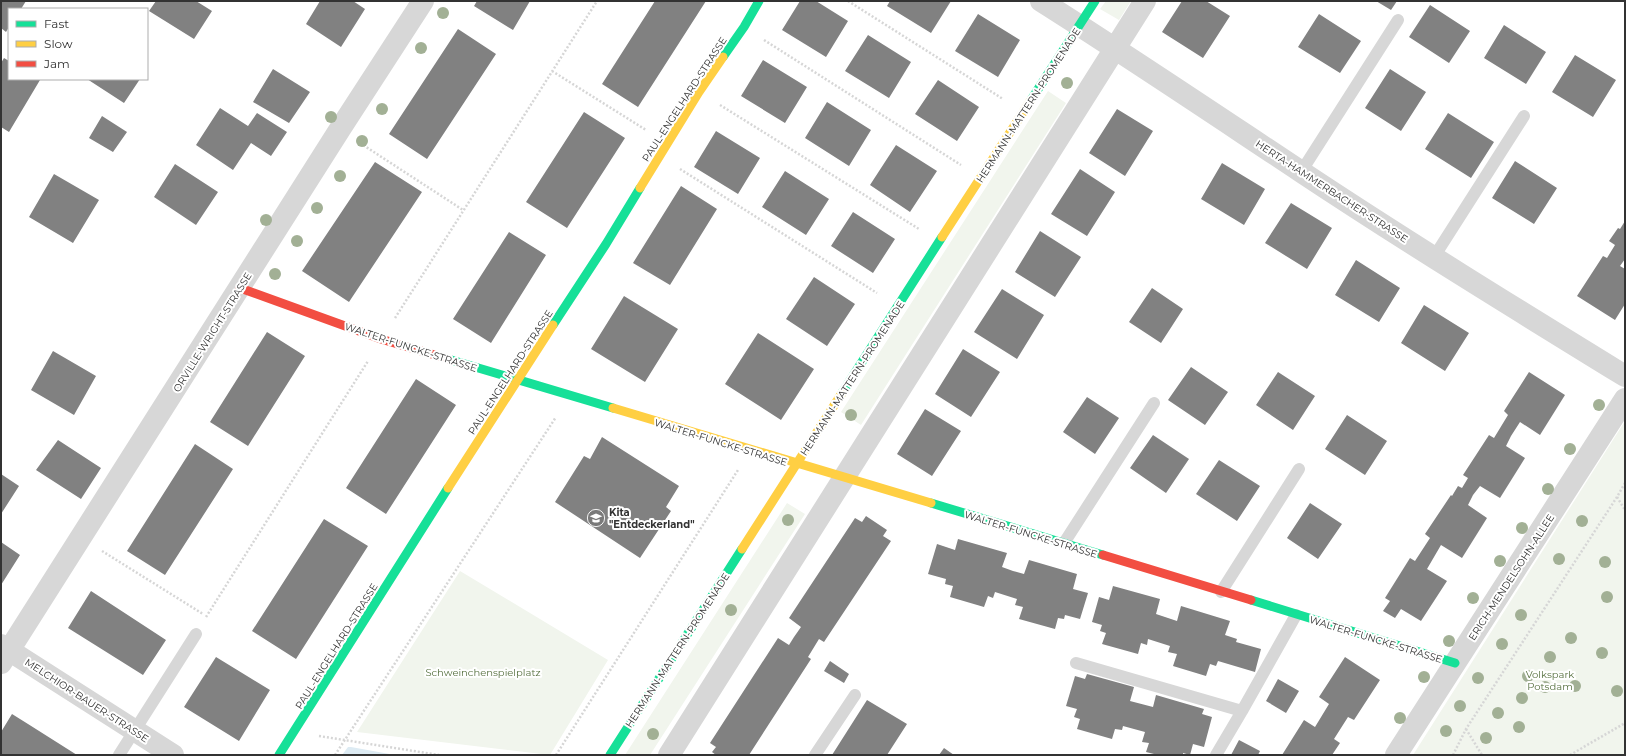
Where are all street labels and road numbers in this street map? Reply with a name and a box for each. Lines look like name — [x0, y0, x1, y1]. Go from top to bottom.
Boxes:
street label: HERMANN-MATTERN-PROMENADE — [973, 25, 1084, 185]
street label: PAUL-ENGELHARD-STRASSE — [639, 34, 730, 164]
street label: HERTA-HAMMERBACHER-STRASSE — [1253, 137, 1411, 246]
street label: ORVILLE-WRIGHT-STRASSE — [170, 270, 255, 395]
street label: HERMANN-MATTERN-PROMENADE — [797, 298, 908, 458]
street label: PAUL-ENGELHARD-STRASSE — [465, 307, 556, 437]
street label: WALTER-FUNCKE-STRASSE — [343, 320, 479, 375]
street label: WALTER-FUNCKE-STRASSE — [653, 416, 789, 469]
street label: WALTER-FUNCKE-STRASSE — [963, 508, 1099, 561]
street label: ERICH-MENDELSOHN-ALLEE — [1466, 511, 1557, 643]
street label: HERMANN-MATTERN-PROMENADE — [622, 570, 733, 730]
street label: PAUL-ENGELHARD-STRASSE — [292, 581, 381, 712]
street label: WALTER-FUNCKE-STRASSE — [1308, 613, 1444, 666]
street label: MELCHIOR-BAUER-STRASSE — [22, 656, 151, 745]

